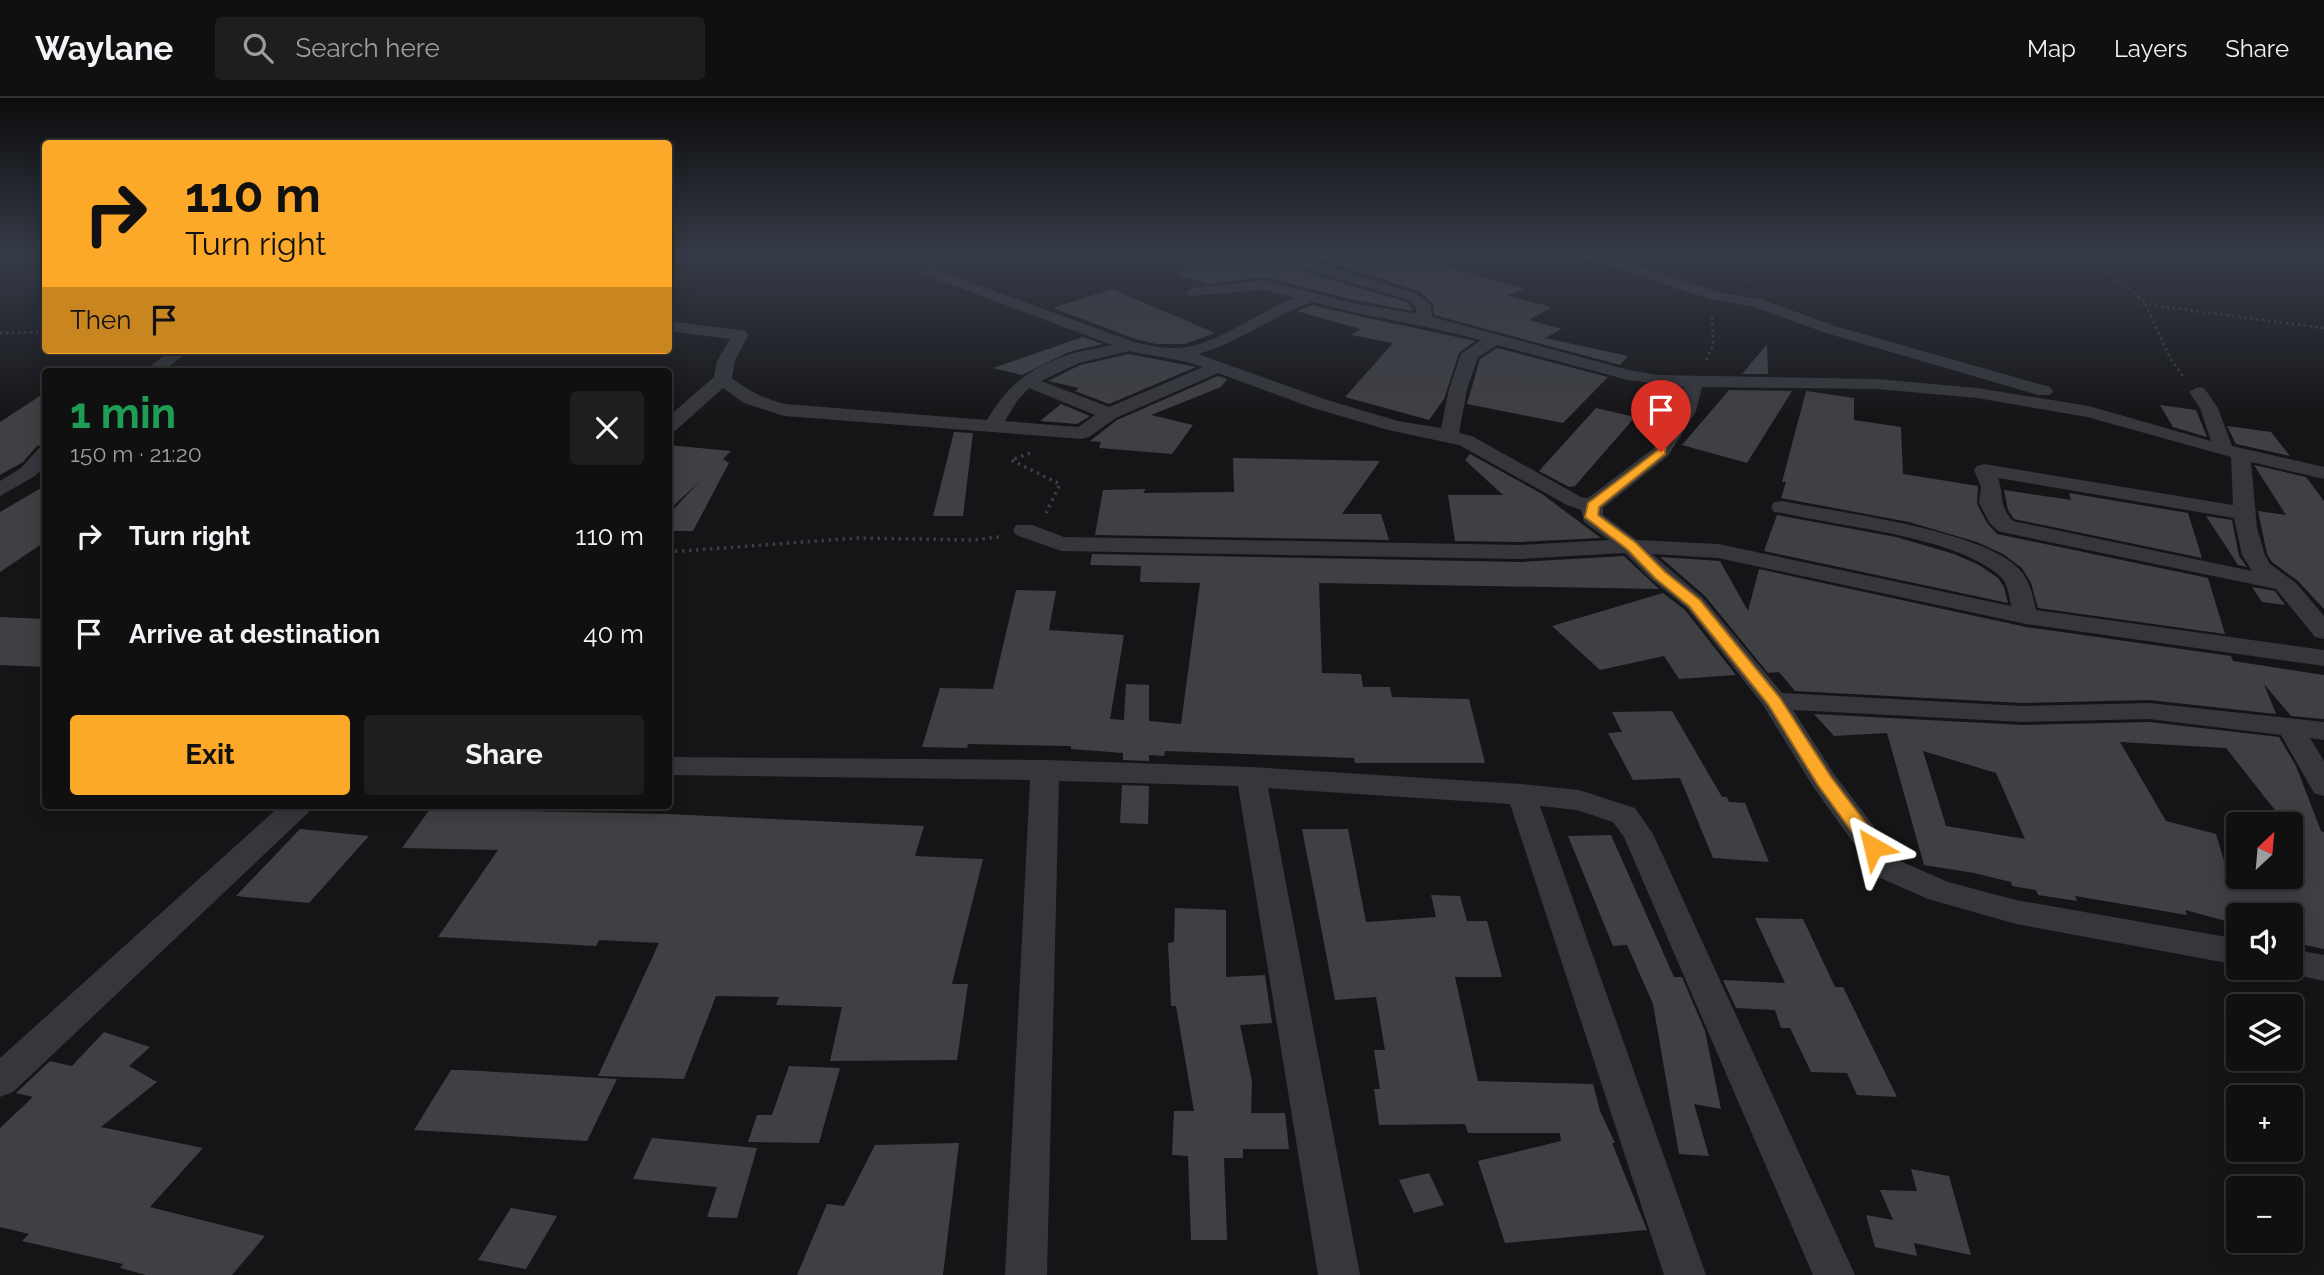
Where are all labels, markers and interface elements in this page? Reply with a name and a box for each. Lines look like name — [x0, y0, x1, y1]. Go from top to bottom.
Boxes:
search box — [215, 17, 705, 80]
text: Waylane — [35, 29, 173, 68]
icon: search — [239, 29, 277, 67]
text: Search here — [295, 33, 440, 63]
text: Map — [2027, 34, 2076, 63]
text: Layers — [2114, 34, 2187, 63]
text: Share — [2225, 34, 2289, 63]
text: 110 m — [185, 166, 321, 223]
icon: right — [70, 168, 161, 259]
text: Turn right — [185, 225, 326, 262]
icon: arrive — [145, 301, 183, 339]
text: Then — [70, 305, 131, 335]
pin — [1631, 380, 1691, 452]
text: 1 min — [70, 389, 176, 438]
button: close — [570, 391, 644, 465]
icon: arrive — [1642, 391, 1680, 429]
text: 150 m · 21:20 — [70, 440, 202, 467]
icon: right — [70, 517, 108, 555]
text: Turn right — [129, 521, 250, 551]
text: 110 m — [575, 521, 644, 551]
icon: arrive — [70, 615, 108, 653]
text: Arrive at destination — [129, 619, 380, 649]
text: 40 m — [583, 619, 644, 649]
button: Exit — [70, 715, 350, 795]
button: Share — [364, 715, 644, 795]
position arrow — [1836, 810, 1910, 884]
north arrow — [2226, 812, 2303, 889]
map controls — [2226, 812, 2303, 1253]
button: sound — [2226, 903, 2303, 980]
button: layers — [2226, 994, 2303, 1071]
button: + — [2226, 1085, 2303, 1162]
button: − — [2226, 1176, 2303, 1253]

